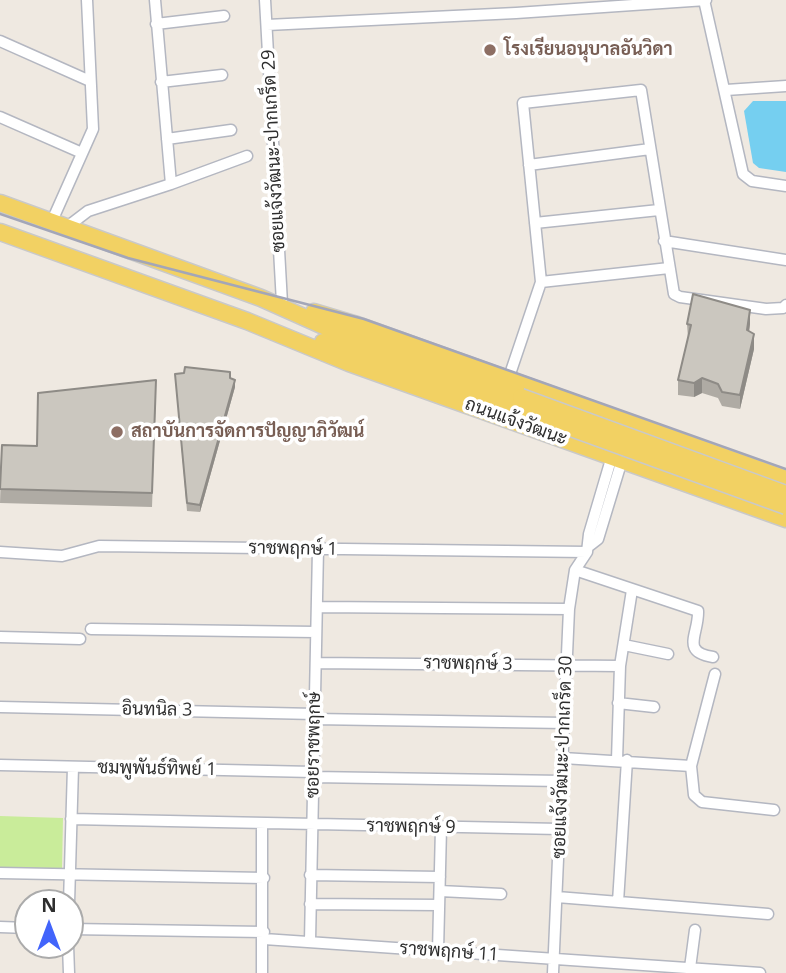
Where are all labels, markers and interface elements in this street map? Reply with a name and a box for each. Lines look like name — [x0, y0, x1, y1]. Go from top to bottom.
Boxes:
place label: โรงเรียนอนุบาลอันวิดา — [504, 39, 673, 61]
marker: โรงเรียนอนุบาลอันวิดา — [482, 42, 498, 58]
street label: ซอยแจ้งวัฒนะ-ปากเกร็ด 29 — [258, 49, 290, 253]
street label: ถนนแจ้งวัฒนะ — [462, 394, 570, 450]
place label: สถาบันการจัดการปัญญาภิวัฒน์ — [131, 421, 364, 443]
marker: สถาบันการจัดการปัญญาภิวัฒน์ — [109, 424, 125, 440]
street label: ราชพฤกษ์ 1 — [248, 537, 338, 561]
street label: ราชพฤกษ์ 3 — [423, 652, 513, 676]
street label: ซอยแจ้งวัฒนะ-ปากเกร็ด 30 — [549, 655, 577, 859]
street label: ซอยราชพฤกษ์ — [302, 692, 326, 798]
street label: อินทนิล 3 — [121, 699, 193, 721]
street label: ชมพูพันธ์ทิพย์ 1 — [97, 757, 217, 781]
street label: ราชพฤกษ์ 9 — [366, 815, 456, 839]
north arrow — [14, 889, 84, 959]
text: N — [41, 892, 57, 918]
street label: ราชพฤกษ์ 11 — [399, 938, 499, 966]

